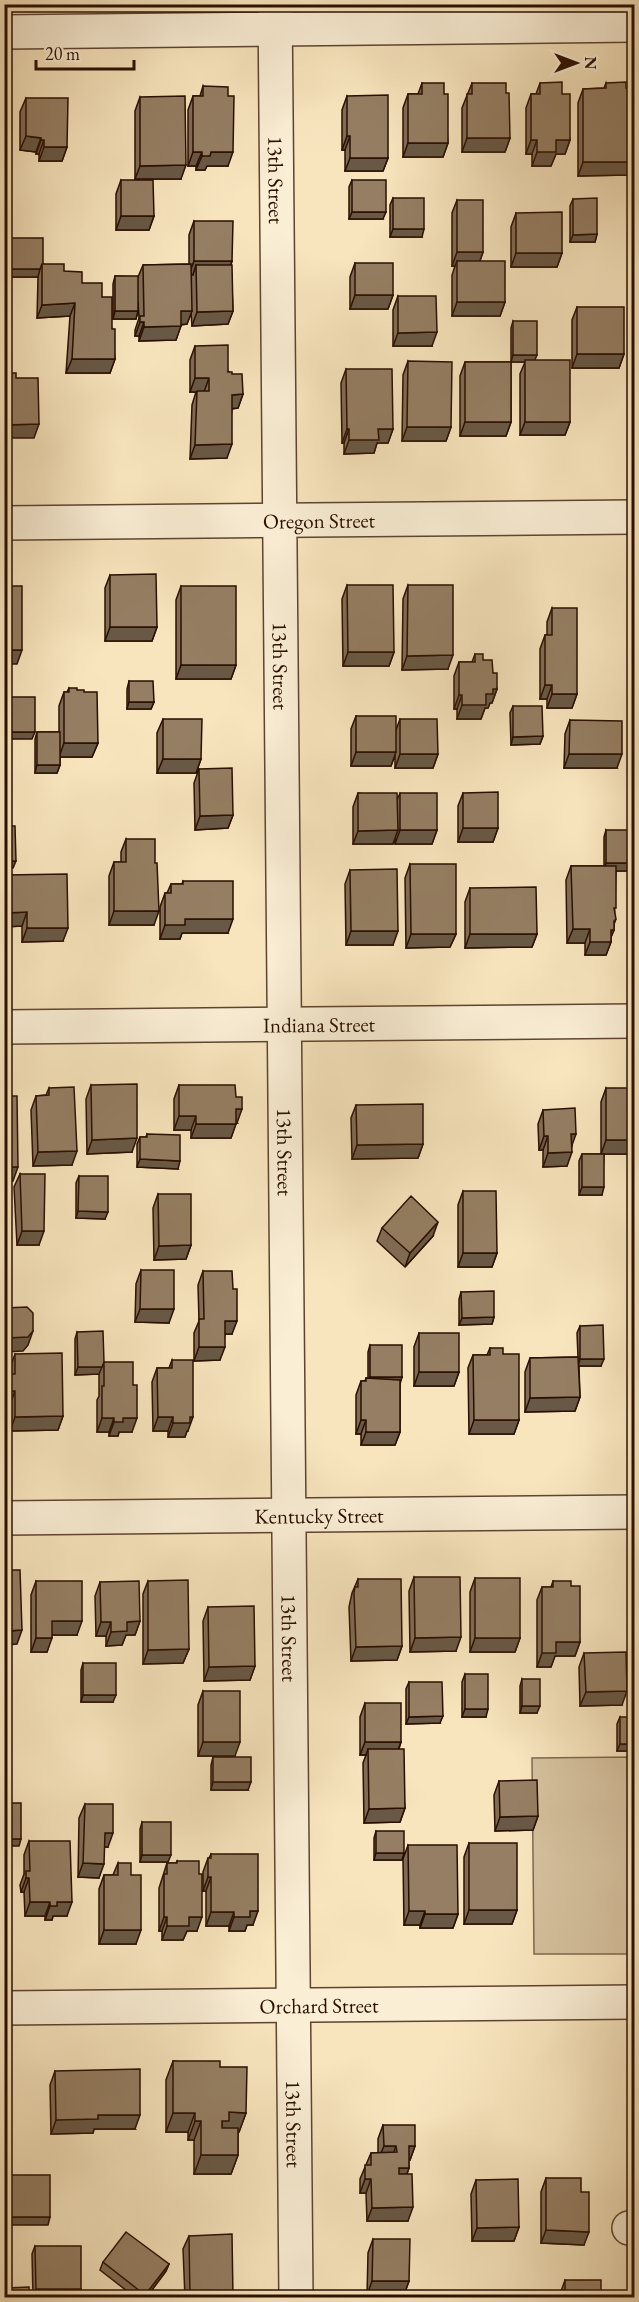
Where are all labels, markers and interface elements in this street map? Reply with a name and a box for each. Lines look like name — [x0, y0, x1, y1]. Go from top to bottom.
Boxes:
scale bar — [36, 33, 134, 71]
north arrow — [546, 33, 606, 93]
text: 20 m — [45, 42, 80, 65]
text: N — [580, 57, 601, 70]
street label: 13th Street — [263, 136, 291, 225]
street label: Oregon Street — [263, 506, 376, 534]
street label: 13th Street — [267, 622, 295, 710]
street label: Indiana Street — [263, 1010, 376, 1038]
street label: 13th Street — [272, 1108, 299, 1196]
street label: Kentucky Street — [254, 1501, 384, 1529]
street label: 13th Street — [276, 1594, 304, 1682]
street label: Orchard Street — [259, 1991, 379, 2019]
street label: 13th Street — [281, 2080, 308, 2168]

